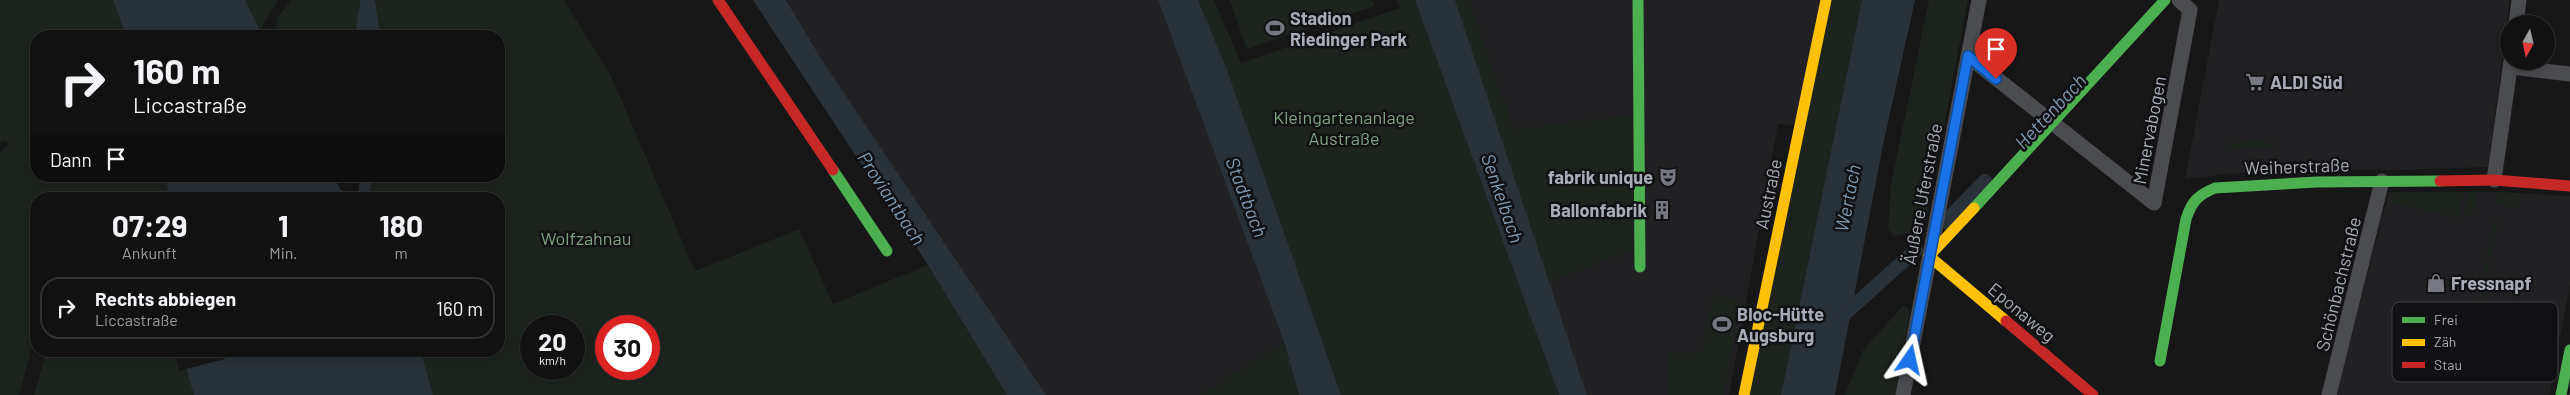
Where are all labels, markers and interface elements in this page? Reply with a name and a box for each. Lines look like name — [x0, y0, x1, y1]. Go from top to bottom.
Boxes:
place label: Stadion Riedinger Park — [1290, 7, 1407, 50]
north arrow — [2500, 15, 2555, 70]
map controls — [2500, 15, 2555, 70]
sports icon: Stadion Riedinger Park — [1264, 17, 1286, 39]
pin — [1975, 28, 2017, 79]
icon: arrive — [1982, 35, 2010, 63]
text: 160 m — [133, 49, 220, 91]
icon: right — [50, 50, 115, 115]
water label: Hettenbach — [2009, 69, 2091, 153]
supermarket icon: ALDI Süd — [2244, 71, 2266, 93]
place label: ALDI Süd — [2270, 71, 2343, 93]
street label: Minervabogen — [2128, 74, 2170, 186]
text: Liccastraße — [133, 91, 247, 117]
park label: Kleingartenanlage Austraße — [1273, 106, 1415, 149]
street label: Äußere Uferstraße — [1897, 121, 1947, 267]
icon: arrive — [102, 145, 130, 173]
water label: Proviantbach — [853, 147, 931, 249]
text: Dann — [50, 148, 92, 171]
water label: Senkelbach — [1477, 150, 1529, 246]
street label: Weiherstraße — [2244, 153, 2350, 179]
water label: Stadtbach — [1221, 154, 1273, 240]
street label: Austraße — [1750, 157, 1786, 231]
water label: Wertach — [1829, 162, 1865, 234]
place label: fabrik unique — [1548, 166, 1653, 188]
theatre icon: fabrik unique — [1657, 166, 1679, 188]
place label: Ballonfabrik — [1550, 199, 1647, 221]
building icon: Ballonfabrik — [1651, 199, 1673, 221]
text: 07:29 — [112, 207, 187, 243]
text: 1 — [278, 207, 289, 243]
text: 180 — [379, 207, 423, 243]
street label: Schönbachstraße — [2311, 215, 2365, 353]
park label: Wolfzahnau — [541, 227, 631, 249]
text: Ankunft — [122, 243, 177, 262]
text: Min. — [269, 243, 297, 262]
text: m — [395, 243, 408, 262]
shop icon: Fressnapf — [2425, 272, 2447, 294]
place label: Fressnapf — [2451, 272, 2531, 294]
street label: Eponaweg — [1984, 277, 2060, 347]
text: Rechts abbiegen — [95, 287, 236, 310]
icon: right — [52, 294, 80, 322]
text: 160 m — [436, 297, 483, 320]
legend — [2392, 302, 2558, 382]
place label: Bloc-Hütte Augsburg — [1737, 303, 1824, 346]
text: Liccastraße — [95, 310, 178, 329]
text: Frei — [2434, 311, 2458, 328]
sports icon: Bloc-Hütte Augsburg — [1711, 313, 1733, 335]
speed limit sign: 30 — [595, 315, 660, 380]
text: 20 — [538, 326, 567, 356]
position arrow — [1883, 333, 1935, 385]
text: Zäh — [2434, 333, 2456, 350]
text: km/h — [539, 353, 566, 367]
text: Stau — [2434, 356, 2462, 373]

